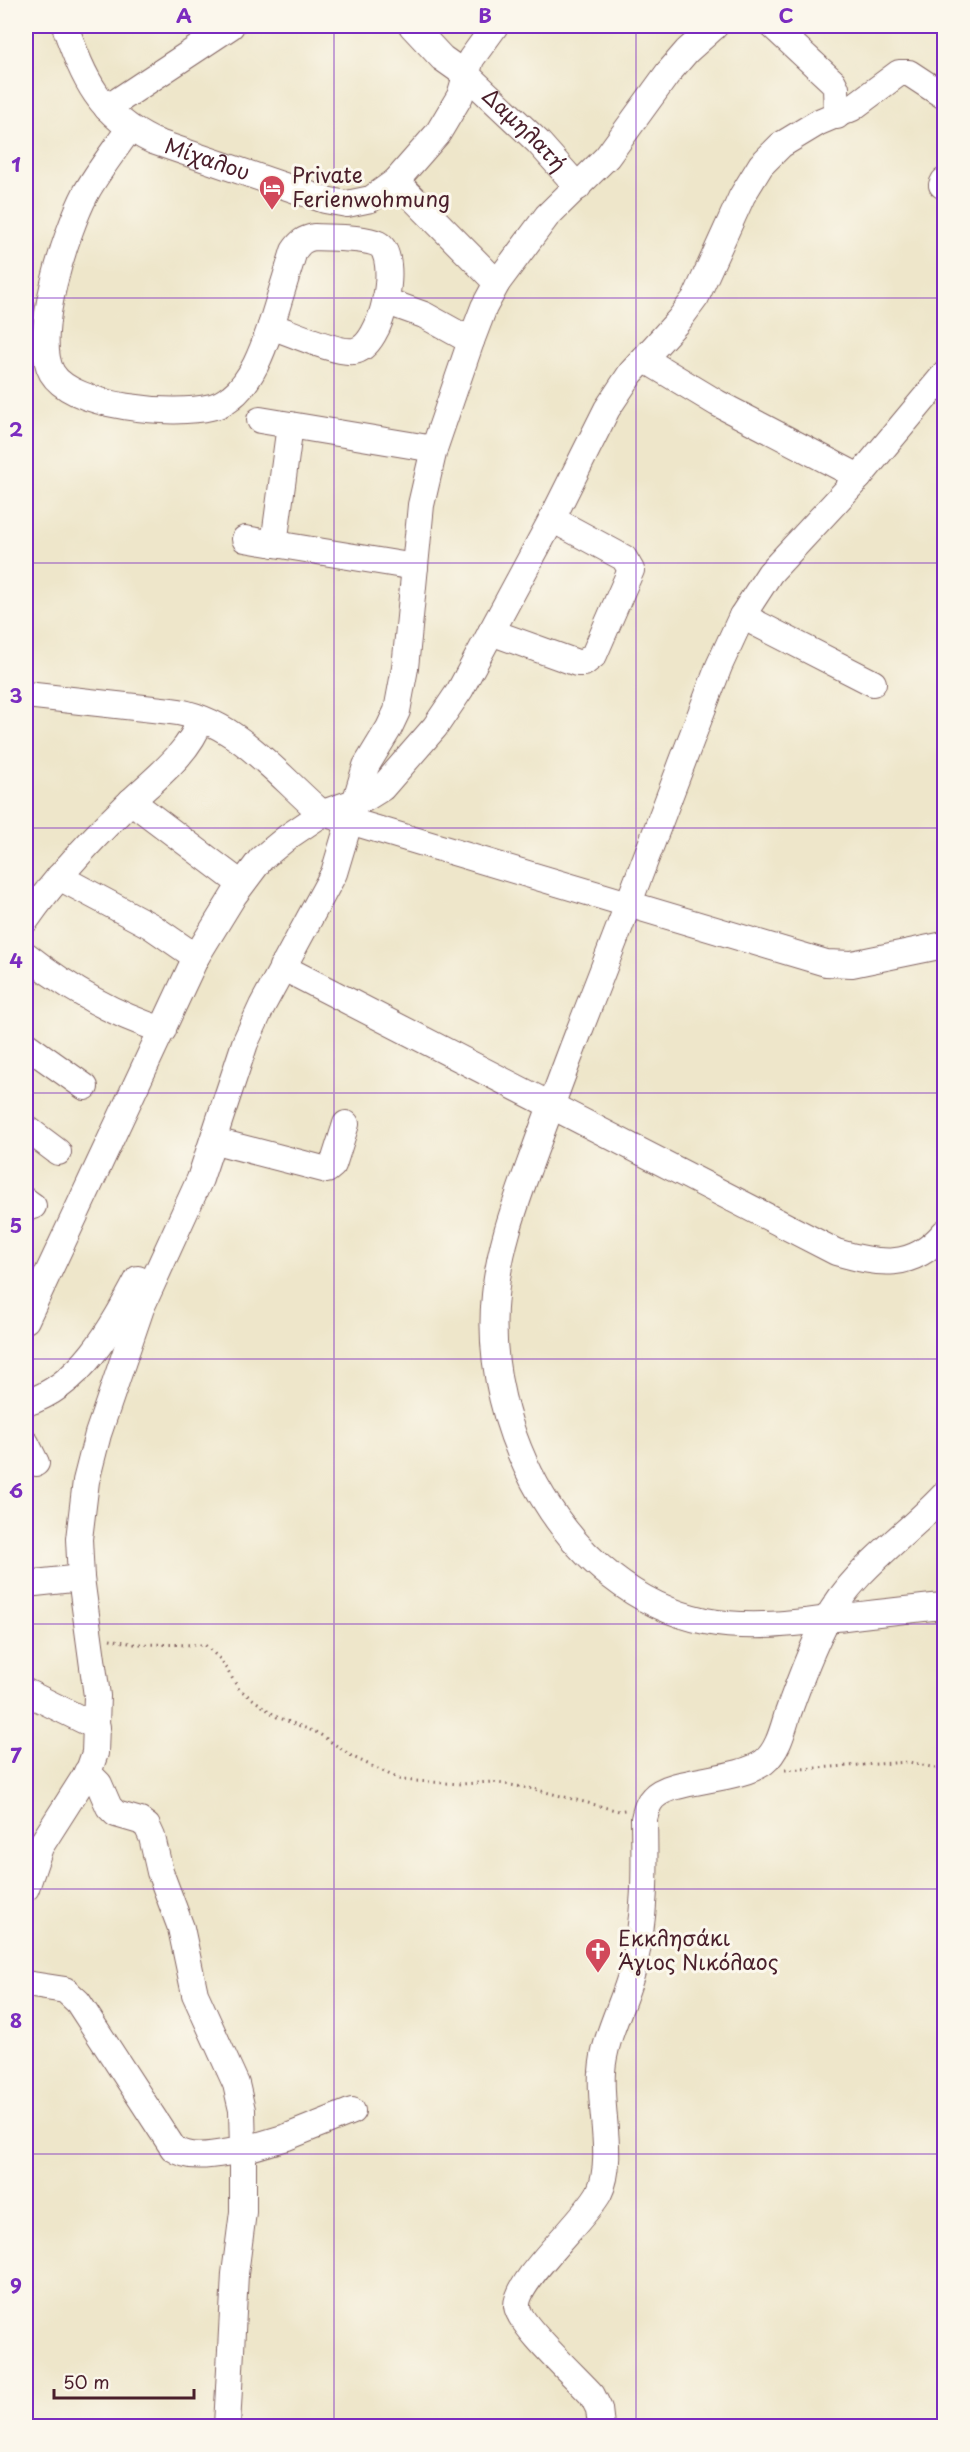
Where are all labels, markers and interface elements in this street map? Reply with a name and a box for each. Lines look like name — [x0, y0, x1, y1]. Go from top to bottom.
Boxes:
text: A — [176, 0, 192, 30]
text: B — [478, 0, 492, 30]
text: C — [778, 0, 794, 30]
street label: Δαμηλατή — [476, 80, 575, 178]
street label: Μίχαλου — [161, 128, 255, 187]
text: 1 — [11, 149, 21, 179]
place label: Private Ferienwohmung — [292, 158, 450, 214]
hotel icon: Private Ferienwohmung — [257, 173, 287, 211]
text: 2 — [9, 414, 23, 444]
text: 3 — [9, 680, 23, 710]
text: 4 — [9, 945, 23, 975]
text: 5 — [10, 1210, 22, 1240]
text: 6 — [9, 1475, 23, 1505]
text: 7 — [10, 1740, 22, 1770]
place label: Εκκλησάκι Άγιος Νικόλαος — [618, 1921, 779, 1977]
church icon: Εκκλησάκι Άγιος Νικόλαος — [583, 1936, 613, 1974]
text: 8 — [10, 2005, 22, 2035]
text: 9 — [10, 2270, 22, 2300]
scale bar — [54, 2362, 194, 2400]
text: 50 m — [63, 2368, 110, 2395]

